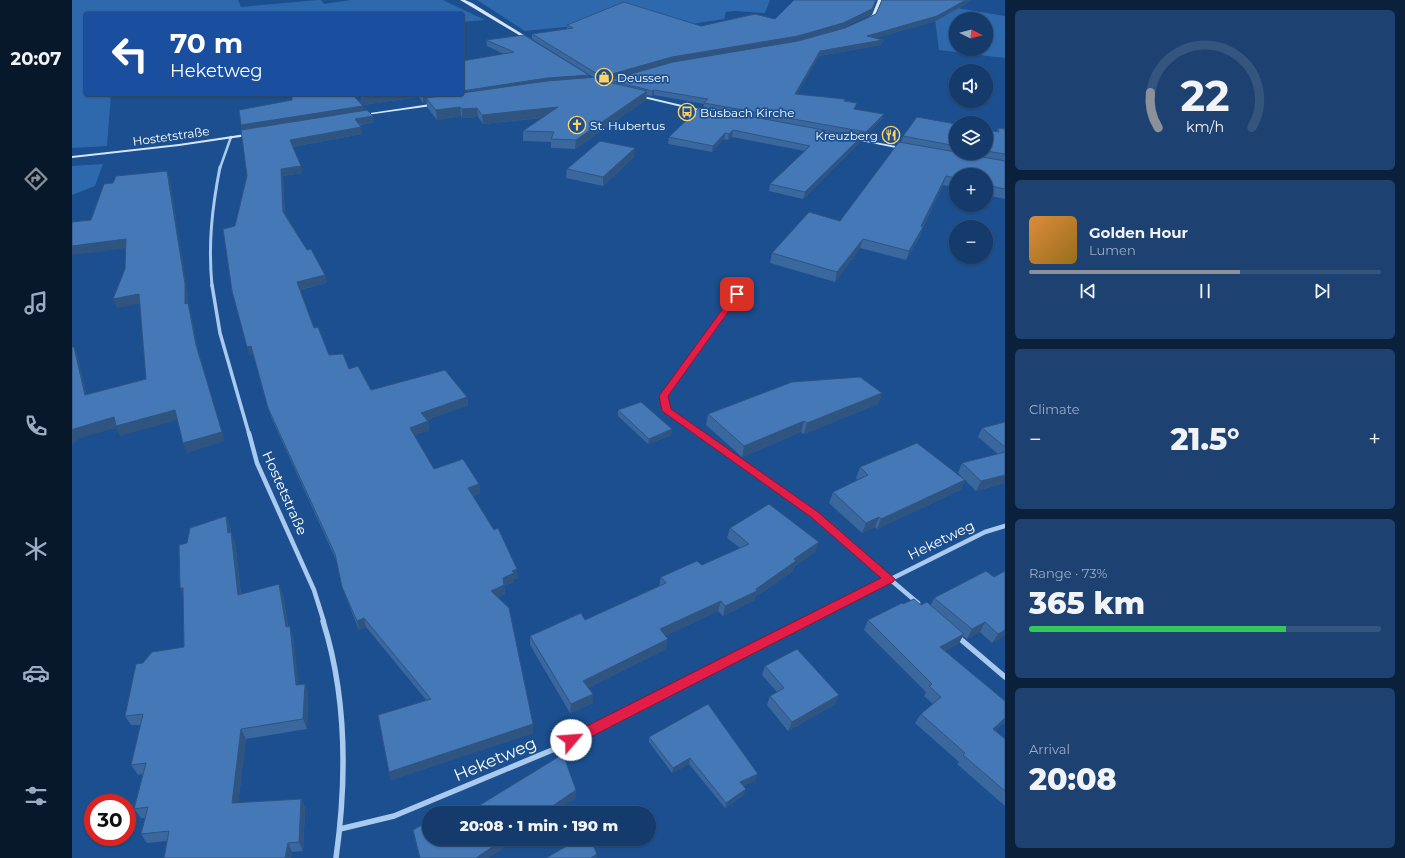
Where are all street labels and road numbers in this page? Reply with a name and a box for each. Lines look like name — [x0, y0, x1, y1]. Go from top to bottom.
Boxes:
street label: Hostetstraße — [132, 123, 210, 149]
street label: Hostetstraße — [258, 448, 312, 538]
street label: Heketweg — [905, 516, 977, 564]
street label: Heketweg — [451, 733, 539, 785]

